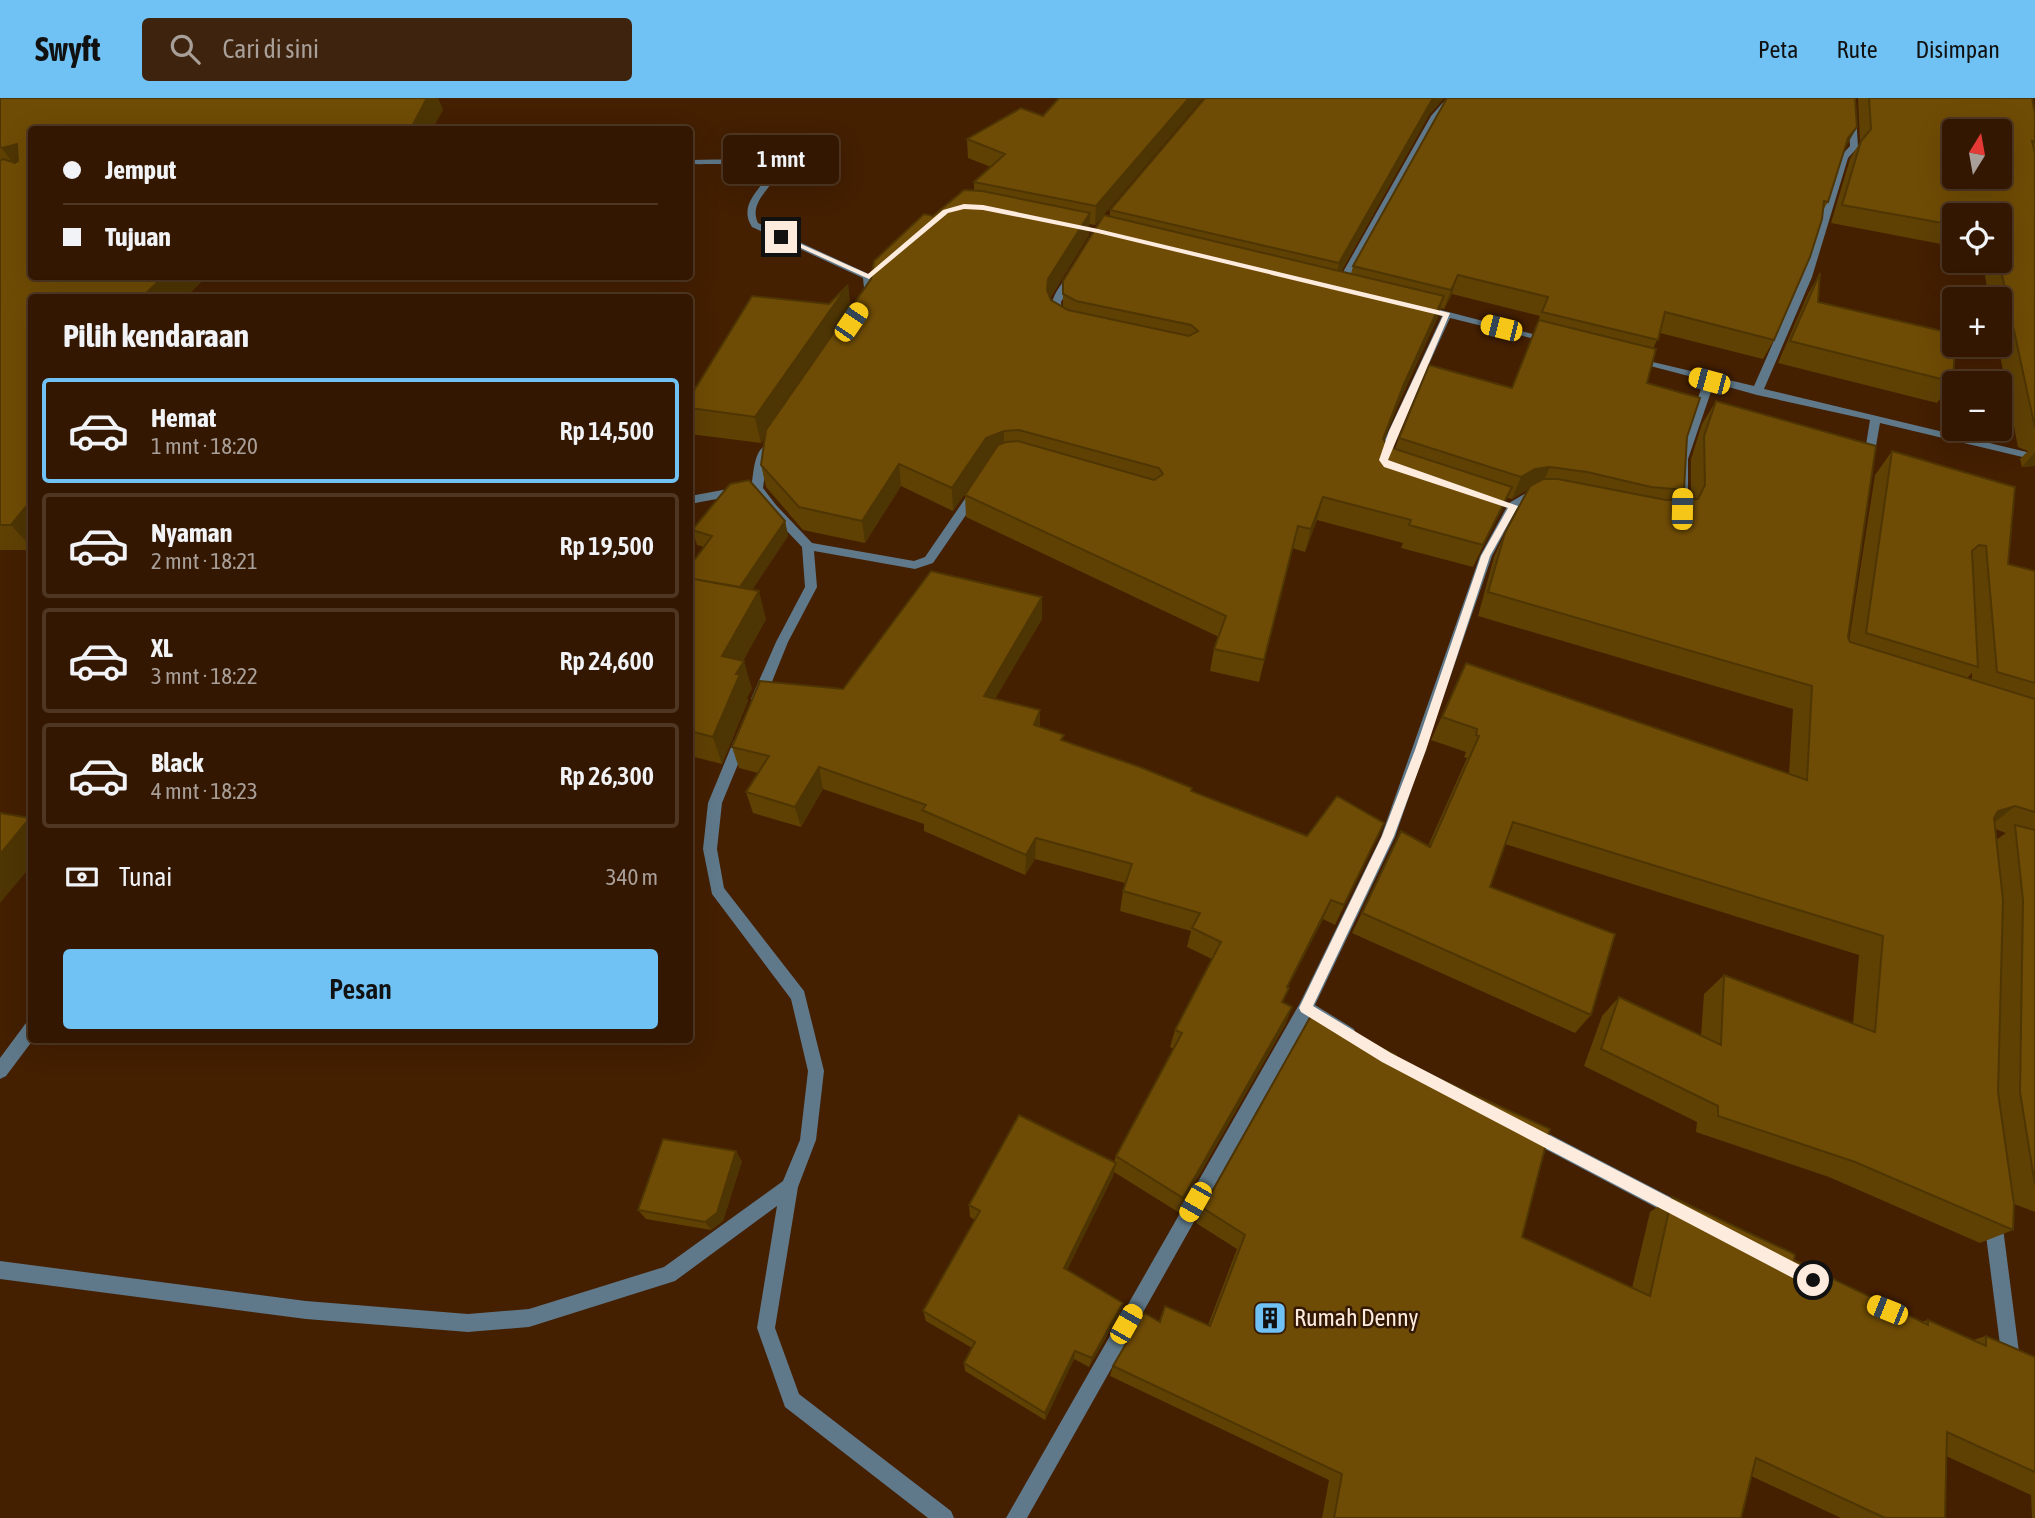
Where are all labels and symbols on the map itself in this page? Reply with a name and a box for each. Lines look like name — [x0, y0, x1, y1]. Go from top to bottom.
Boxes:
north arrow — [1942, 119, 2012, 189]
callout: 1 mnt — [723, 136, 839, 184]
route end — [765, 221, 797, 253]
car — [831, 299, 872, 345]
car — [1479, 313, 1524, 343]
car — [1686, 365, 1733, 397]
car — [1672, 488, 1693, 530]
car — [1176, 1179, 1215, 1225]
route start — [1797, 1264, 1829, 1296]
car — [1864, 1292, 1911, 1328]
building icon: Rumah Denny — [1251, 1299, 1289, 1337]
car — [1107, 1301, 1146, 1347]
place label: Rumah Denny — [1294, 1304, 1419, 1331]

